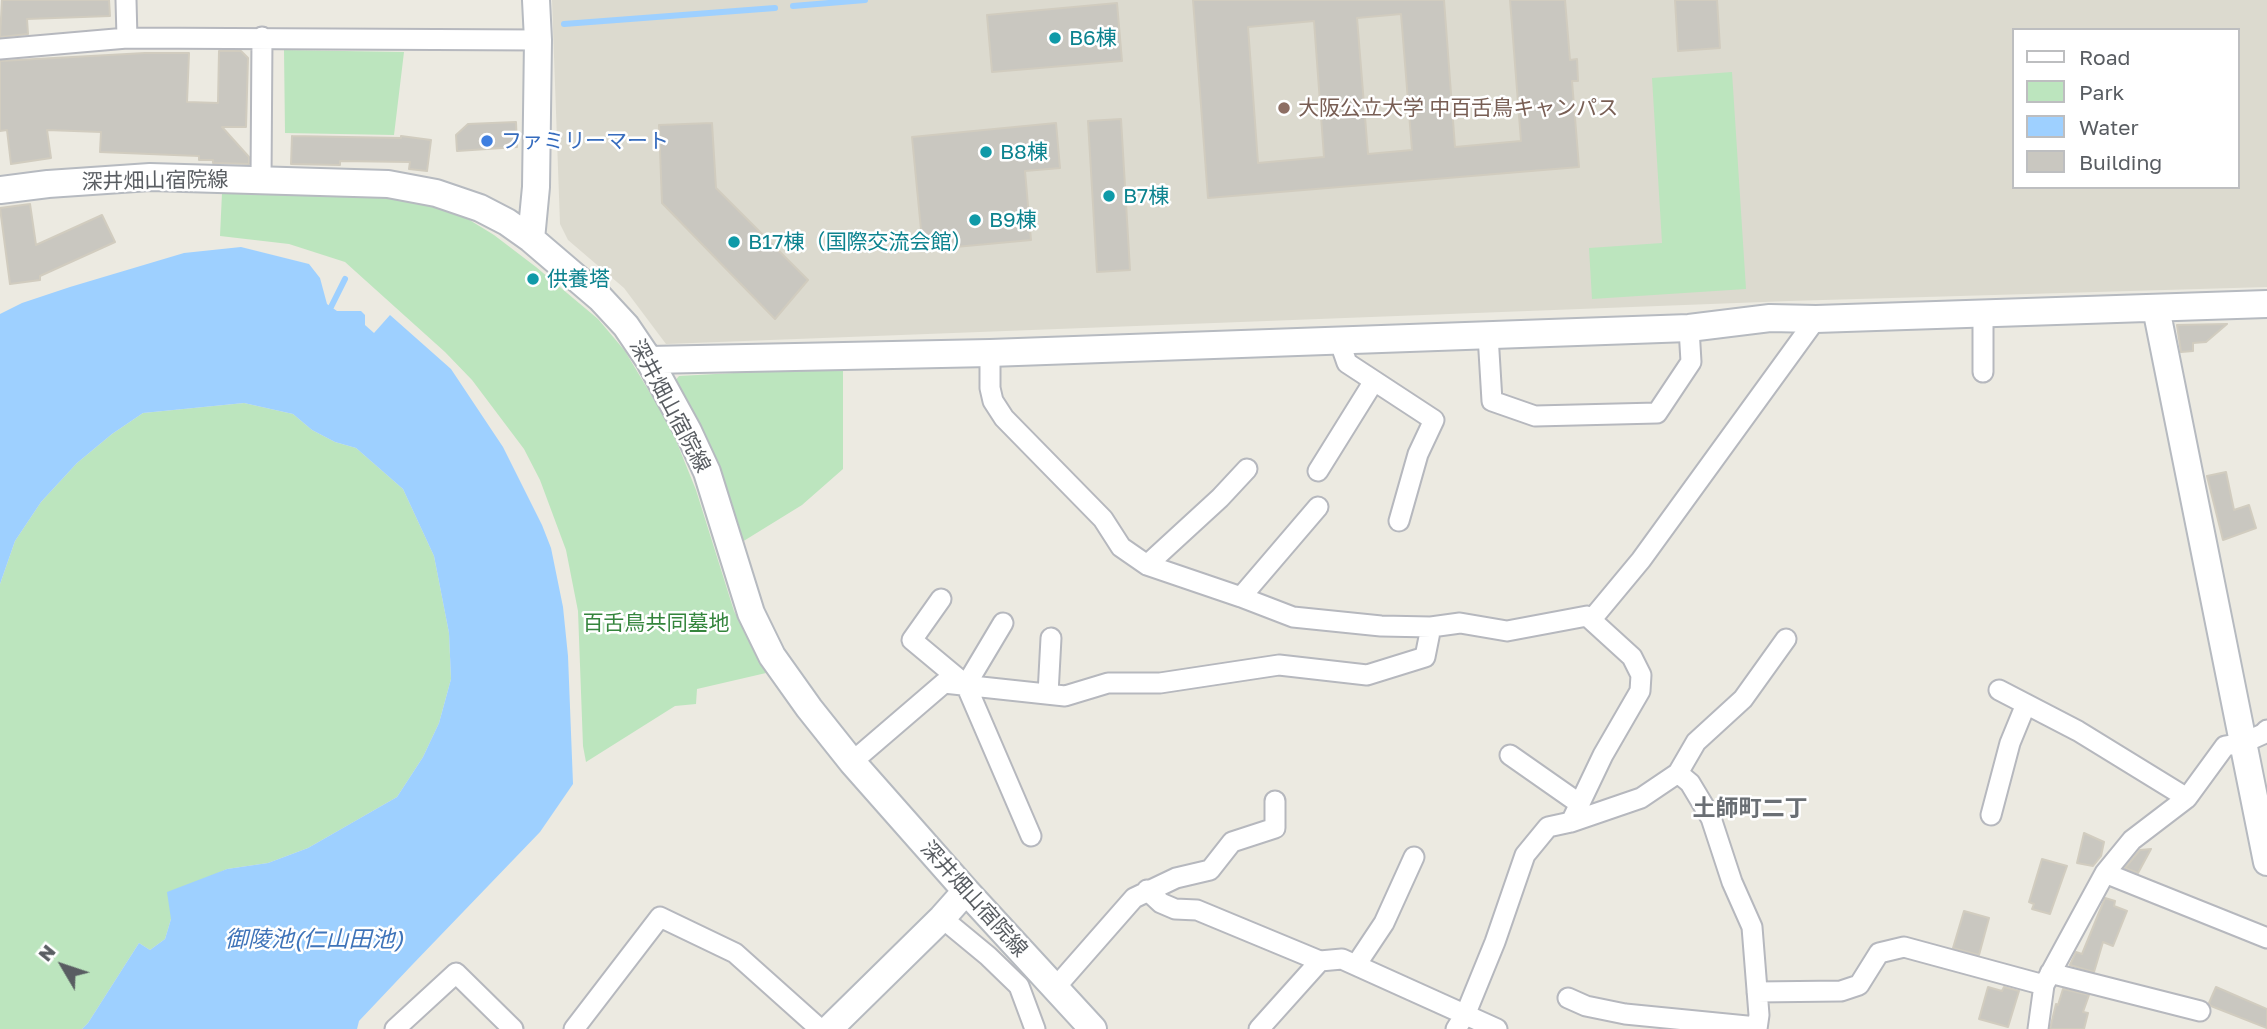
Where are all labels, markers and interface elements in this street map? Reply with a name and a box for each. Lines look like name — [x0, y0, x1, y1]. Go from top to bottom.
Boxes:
place label: B6棟 — [1069, 25, 1117, 51]
legend — [2011, 28, 2239, 189]
marker: B6棟 — [1047, 30, 1063, 46]
text: Road — [2079, 44, 2130, 70]
text: Park — [2079, 79, 2124, 105]
place label: 大阪公立大学 中百舌鳥キャンパス — [1298, 95, 1618, 121]
marker: 大阪公立大学 中百舌鳥キャンパス — [1276, 100, 1292, 116]
text: Water — [2079, 114, 2139, 140]
place label: ファミリーマート — [501, 128, 669, 154]
marker: ファミリーマート — [479, 133, 495, 149]
place label: B8棟 — [1000, 139, 1048, 165]
marker: B8棟 — [978, 144, 994, 160]
text: Building — [2079, 149, 2162, 175]
street label: 深井畑山宿院線 — [81, 167, 229, 195]
place label: B7棟 — [1123, 183, 1169, 209]
marker: B7棟 — [1101, 188, 1117, 204]
place label: B9棟 — [989, 207, 1037, 233]
marker: B9棟 — [967, 212, 983, 228]
place label: B17棟（国際交流会館） — [748, 229, 972, 255]
marker: B17棟（国際交流会館） — [726, 234, 742, 250]
place label: 供養塔 — [547, 266, 610, 292]
marker: 供養塔 — [525, 271, 541, 287]
street label: 深井畑山宿院線 — [624, 335, 716, 477]
park label: 百舌鳥共同墓地 — [583, 610, 729, 636]
district label: 土師町二丁 — [1693, 795, 1807, 823]
street label: 深井畑山宿院線 — [915, 836, 1033, 962]
water label: 御陵池(仁山田池) — [225, 926, 403, 954]
north arrow — [28, 931, 98, 1001]
text: N — [33, 940, 60, 965]

